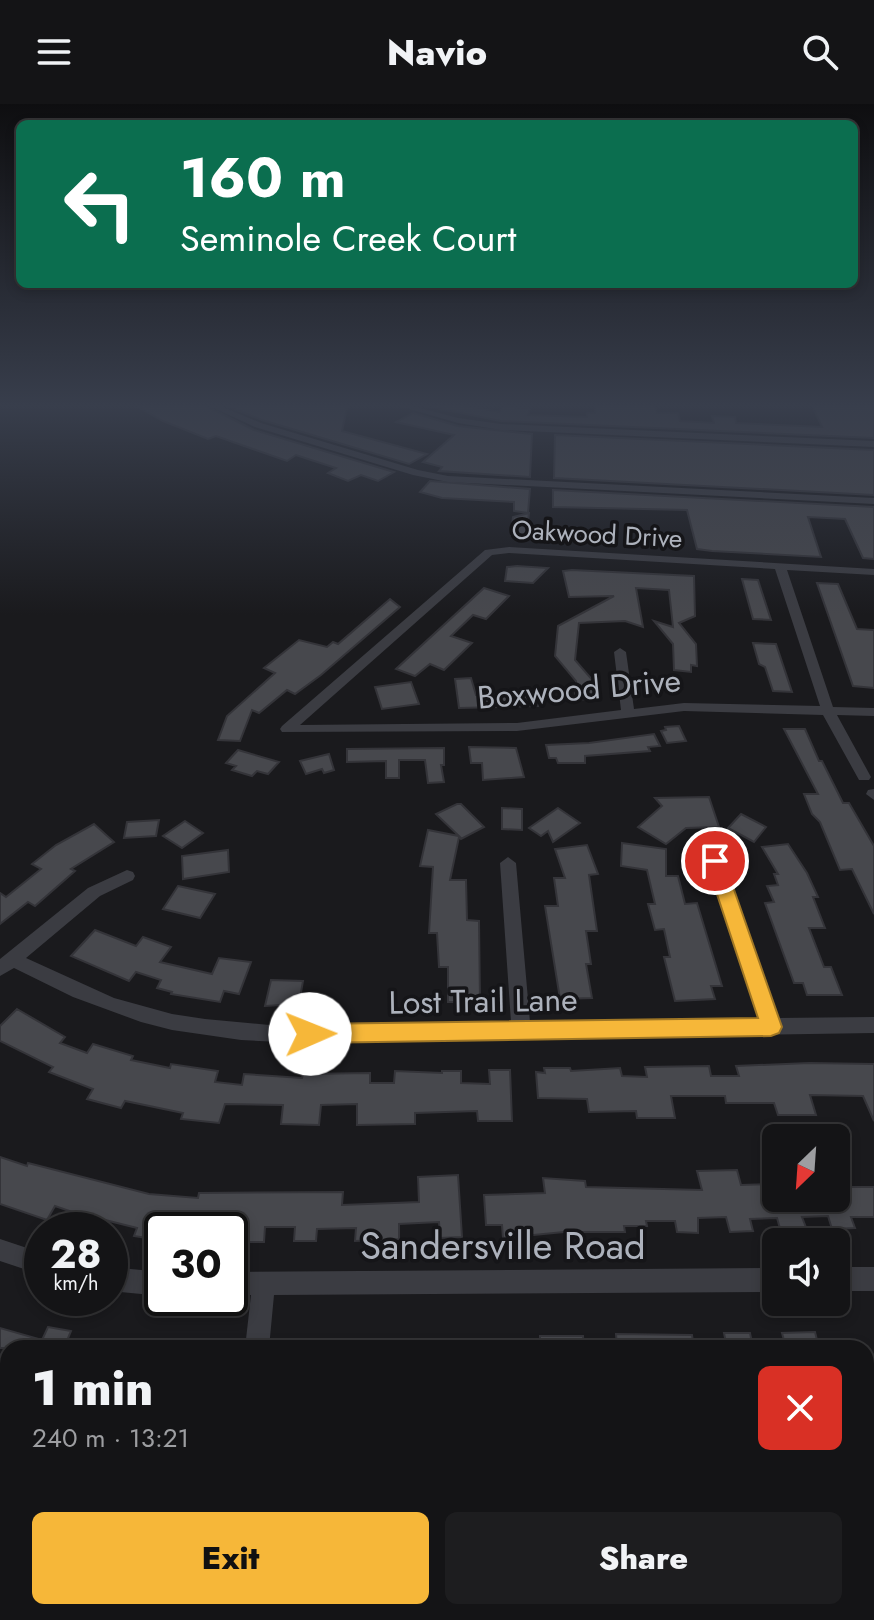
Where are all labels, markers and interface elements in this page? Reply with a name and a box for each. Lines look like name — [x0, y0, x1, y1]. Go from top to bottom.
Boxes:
text: Navio — [387, 26, 487, 78]
icon: menu — [32, 30, 76, 74]
icon: search — [798, 30, 842, 74]
text: 160 m — [180, 137, 346, 218]
icon: left — [48, 152, 152, 256]
text: Seminole Creek Court — [180, 212, 516, 264]
street label: Oakwood Drive — [511, 511, 683, 557]
street label: Boxwood Drive — [475, 657, 683, 721]
pin — [681, 827, 749, 895]
icon: arrive — [693, 839, 737, 883]
street label: Lost Trail Lane — [388, 976, 578, 1026]
position arrow — [268, 992, 352, 1076]
north arrow — [762, 1124, 850, 1212]
map controls — [762, 1124, 850, 1316]
speed limit sign: 30 — [144, 1212, 248, 1316]
street label: Sandersville Road — [360, 1218, 646, 1273]
text: 28 — [50, 1225, 102, 1283]
button: sound — [762, 1228, 850, 1316]
text: km/h — [53, 1269, 99, 1298]
text: 1 min — [32, 1354, 153, 1423]
button: close — [758, 1366, 842, 1450]
text: 240 m · 13:21 — [32, 1419, 189, 1457]
button: Exit — [32, 1512, 429, 1604]
button: Share — [445, 1512, 842, 1604]

